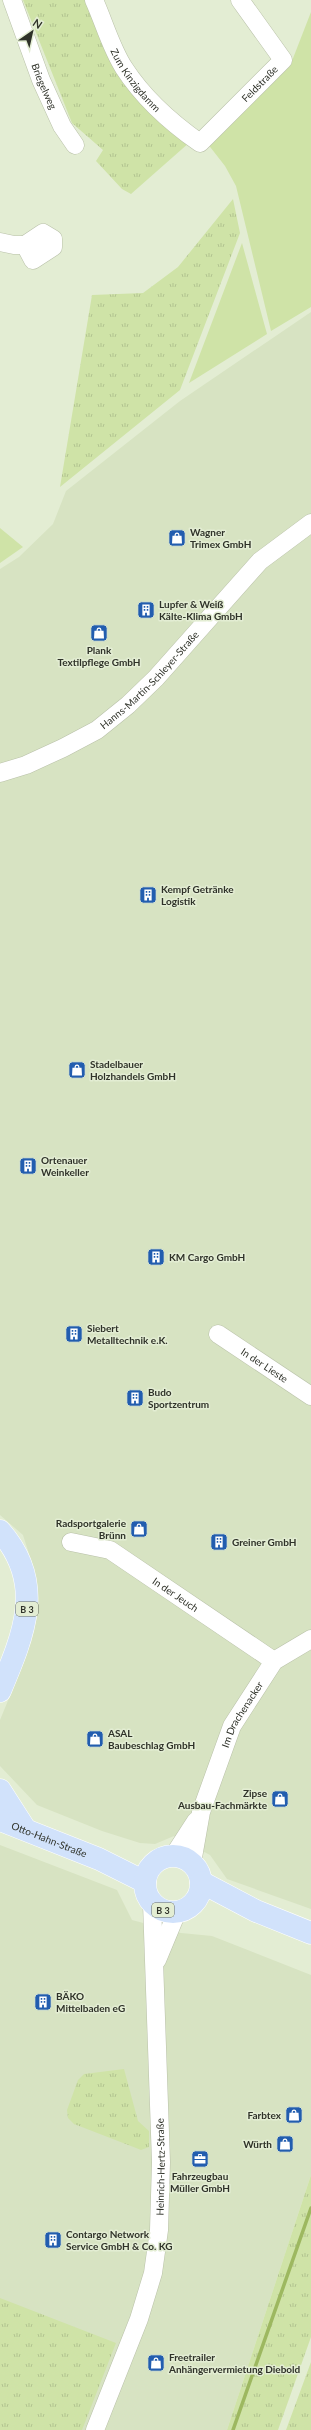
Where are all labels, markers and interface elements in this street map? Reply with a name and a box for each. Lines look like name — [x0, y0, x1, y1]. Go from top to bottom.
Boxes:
north arrow — [12, 12, 52, 52]
text: N — [31, 16, 45, 31]
street label: Zum Kinzigdamm — [108, 47, 163, 114]
street label: Briegelweg — [29, 62, 59, 111]
street label: Feldstraße — [239, 63, 280, 104]
place label: Wagner Trimex GmbH — [190, 526, 251, 550]
shop icon: Wagner Trimex GmbH — [167, 528, 187, 548]
place label: Lupfer & Weiß Kälte-Klima GmbH — [159, 598, 243, 622]
building icon: Lupfer & Weiß Kälte-Klima GmbH — [136, 600, 156, 620]
shop icon: Plank Textilpflege GmbH — [89, 623, 109, 643]
street label: Hanns-Martin-Schleyer-Straße — [98, 628, 201, 731]
place label: Plank Textilpflege GmbH — [57, 644, 141, 668]
place label: Kempf Getränke Logistik — [161, 883, 234, 907]
building icon: Kempf Getränke Logistik — [138, 885, 158, 905]
place label: Stadelbauer Holzhandels GmbH — [90, 1058, 176, 1082]
shop icon: Stadelbauer Holzhandels GmbH — [67, 1060, 87, 1080]
place label: Ortenauer Weinkeller — [41, 1154, 89, 1178]
building icon: Ortenauer Weinkeller — [18, 1156, 38, 1176]
building icon: KM Cargo GmbH — [146, 1247, 166, 1267]
place label: KM Cargo GmbH — [169, 1251, 245, 1263]
place label: Siebert Metalltechnik e.K. — [87, 1322, 168, 1346]
building icon: Siebert Metalltechnik e.K. — [64, 1324, 84, 1344]
street label: In der Lieste — [239, 1345, 290, 1385]
place label: Budo Sportzentrum — [148, 1386, 209, 1410]
building icon: Budo Sportzentrum — [125, 1388, 145, 1408]
place label: Radsportgalerie Brünn — [56, 1517, 127, 1541]
shop icon: Radsportgalerie Brünn — [129, 1519, 149, 1539]
building icon: Greiner GmbH — [209, 1532, 229, 1552]
place label: Greiner GmbH — [232, 1536, 296, 1548]
street label: In der Jeuch — [150, 1575, 201, 1614]
road number: B 3 — [16, 1602, 38, 1616]
street label: Im Drachenacker — [219, 1679, 265, 1749]
place label: ASAL Baubeschlag GmbH — [107, 1727, 195, 1751]
shop icon: ASAL Baubeschlag GmbH — [85, 1729, 105, 1749]
place label: Zipse Ausbau-Fachmärkte — [177, 1787, 268, 1811]
shop icon: Zipse Ausbau-Fachmärkte — [270, 1789, 290, 1809]
street label: Otto-Hahn-Straße — [10, 1819, 89, 1860]
road number: B 3 — [152, 1903, 174, 1917]
place label: BÄKO Mittelbaden eG — [56, 1990, 125, 2014]
building icon: BÄKO Mittelbaden eG — [33, 1992, 53, 2012]
shop icon: Farbtex — [284, 2105, 304, 2125]
place label: Farbtex — [247, 2109, 282, 2121]
street label: Heinrich-Hertz-Straße — [153, 2118, 167, 2216]
shop icon: Würth — [275, 2134, 295, 2154]
place label: Würth — [243, 2138, 272, 2150]
office icon: Fahrzeugbau Müller GmbH — [190, 2149, 210, 2169]
place label: Fahrzeugbau Müller GmbH — [170, 2170, 230, 2194]
place label: Contargo Network Service GmbH & Co. KG — [66, 2228, 173, 2252]
building icon: Contargo Network Service GmbH & Co. KG — [43, 2230, 63, 2250]
place label: Freetrailer Anhängervermietung Diebold — [168, 2351, 301, 2375]
shop icon: Freetrailer Anhängervermietung Diebold — [146, 2353, 166, 2373]

